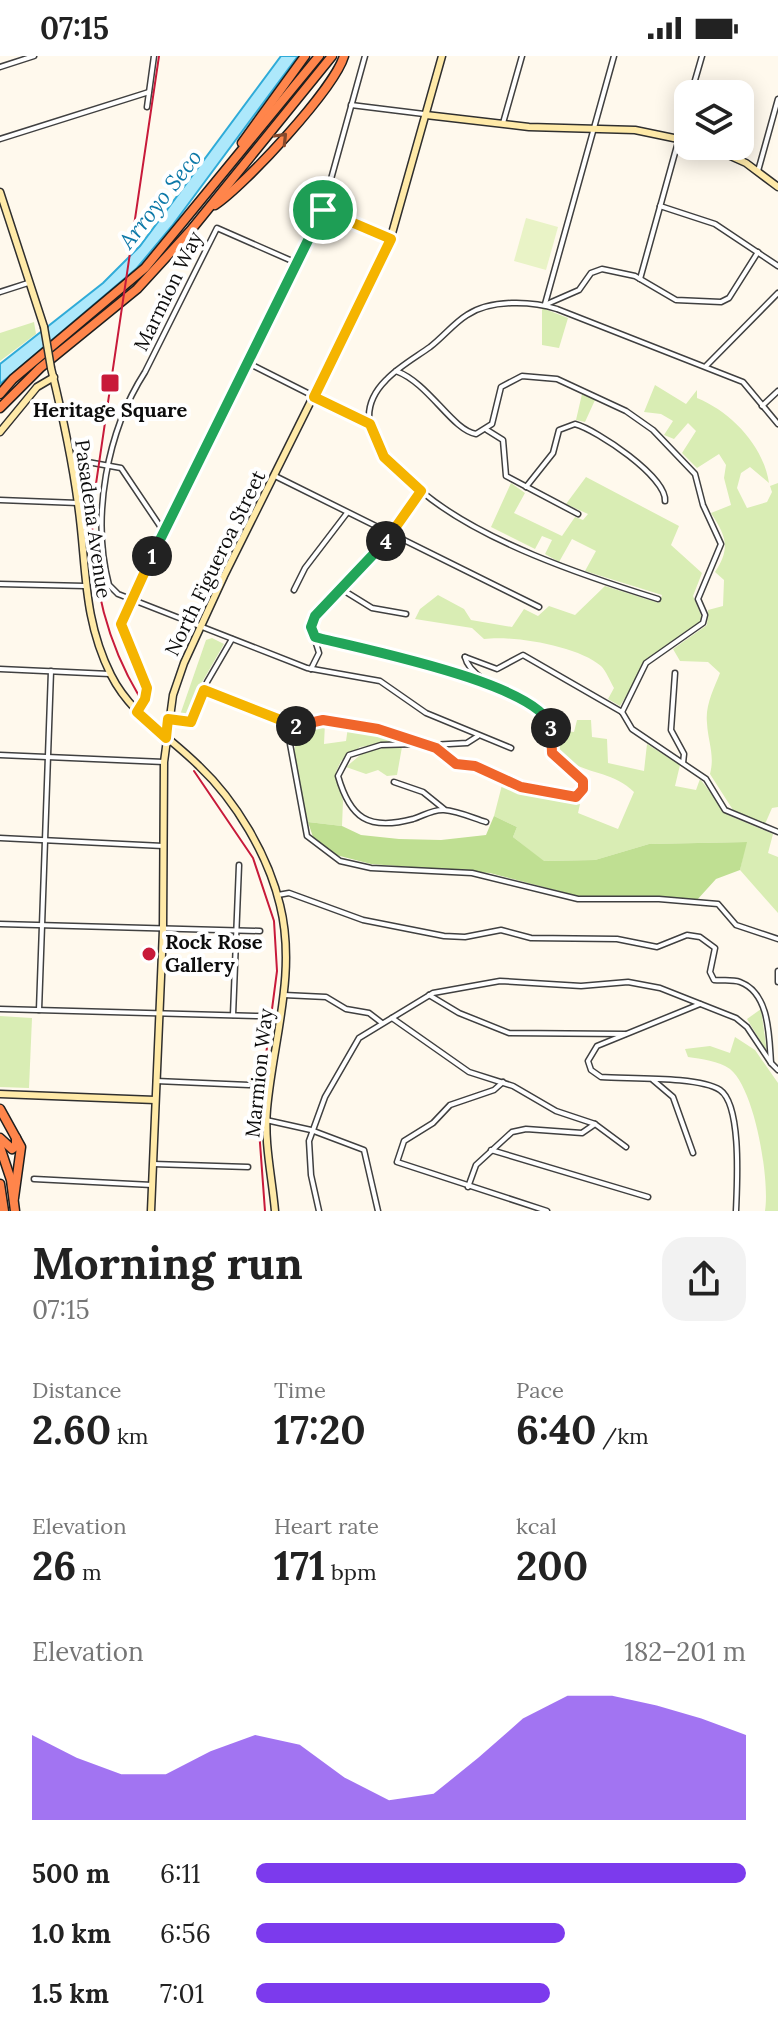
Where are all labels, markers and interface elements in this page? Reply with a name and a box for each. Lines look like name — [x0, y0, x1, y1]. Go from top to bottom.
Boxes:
text: 07:15 — [40, 9, 109, 47]
map controls — [674, 80, 754, 160]
button: layers — [674, 80, 754, 160]
one-way arrow — [273, 133, 288, 147]
water label: Arroyo Seco — [112, 144, 207, 255]
pin — [289, 176, 357, 244]
icon: arrive — [301, 188, 345, 232]
street label: Marmion Way — [128, 227, 207, 355]
marker: Heritage Square — [99, 372, 121, 394]
place label: Heritage Square — [33, 397, 188, 422]
street label: Pasadena Avenue — [70, 438, 117, 600]
street label: North Figueroa Street — [159, 466, 270, 660]
pin: 4 — [366, 521, 406, 561]
text: 4 — [380, 527, 392, 555]
pin: 1 — [132, 536, 172, 576]
text: 1 — [148, 542, 156, 570]
pin: 2 — [276, 706, 316, 746]
pin: 3 — [531, 708, 571, 748]
text: 2 — [290, 712, 302, 740]
text: 3 — [545, 714, 557, 742]
place label: Rock Rose Gallery — [165, 929, 263, 977]
marker: Rock Rose Gallery — [140, 945, 158, 963]
street label: Marmion Way — [239, 1007, 278, 1139]
text: Morning run — [32, 1235, 303, 1291]
button: share — [662, 1237, 746, 1321]
text: 07:15 — [32, 1293, 90, 1326]
text: Distance — [32, 1376, 122, 1404]
text: Time — [274, 1376, 326, 1404]
text: Pace — [516, 1376, 564, 1404]
text: 2.60 — [32, 1404, 111, 1455]
text: 17:20 — [274, 1404, 366, 1455]
text: 6:40 — [516, 1404, 596, 1455]
text: km — [111, 1422, 148, 1450]
text: /km — [596, 1422, 649, 1450]
text: Elevation — [32, 1512, 127, 1540]
text: Heart rate — [274, 1512, 379, 1540]
text: kcal — [516, 1512, 557, 1540]
text: 26 — [32, 1540, 76, 1591]
text: 171 — [274, 1540, 325, 1591]
text: 200 — [516, 1540, 588, 1591]
text: m — [76, 1558, 102, 1586]
text: bpm — [325, 1558, 377, 1586]
text: Elevation — [32, 1635, 144, 1668]
text: 182–201 m — [624, 1635, 746, 1668]
text: 500 m — [32, 1857, 110, 1890]
text: 6:11 — [160, 1857, 200, 1890]
text: 1.0 km — [32, 1917, 111, 1950]
text: 6:56 — [160, 1917, 211, 1950]
text: 1.5 km — [32, 1977, 109, 2010]
text: 7:01 — [160, 1977, 204, 2010]

